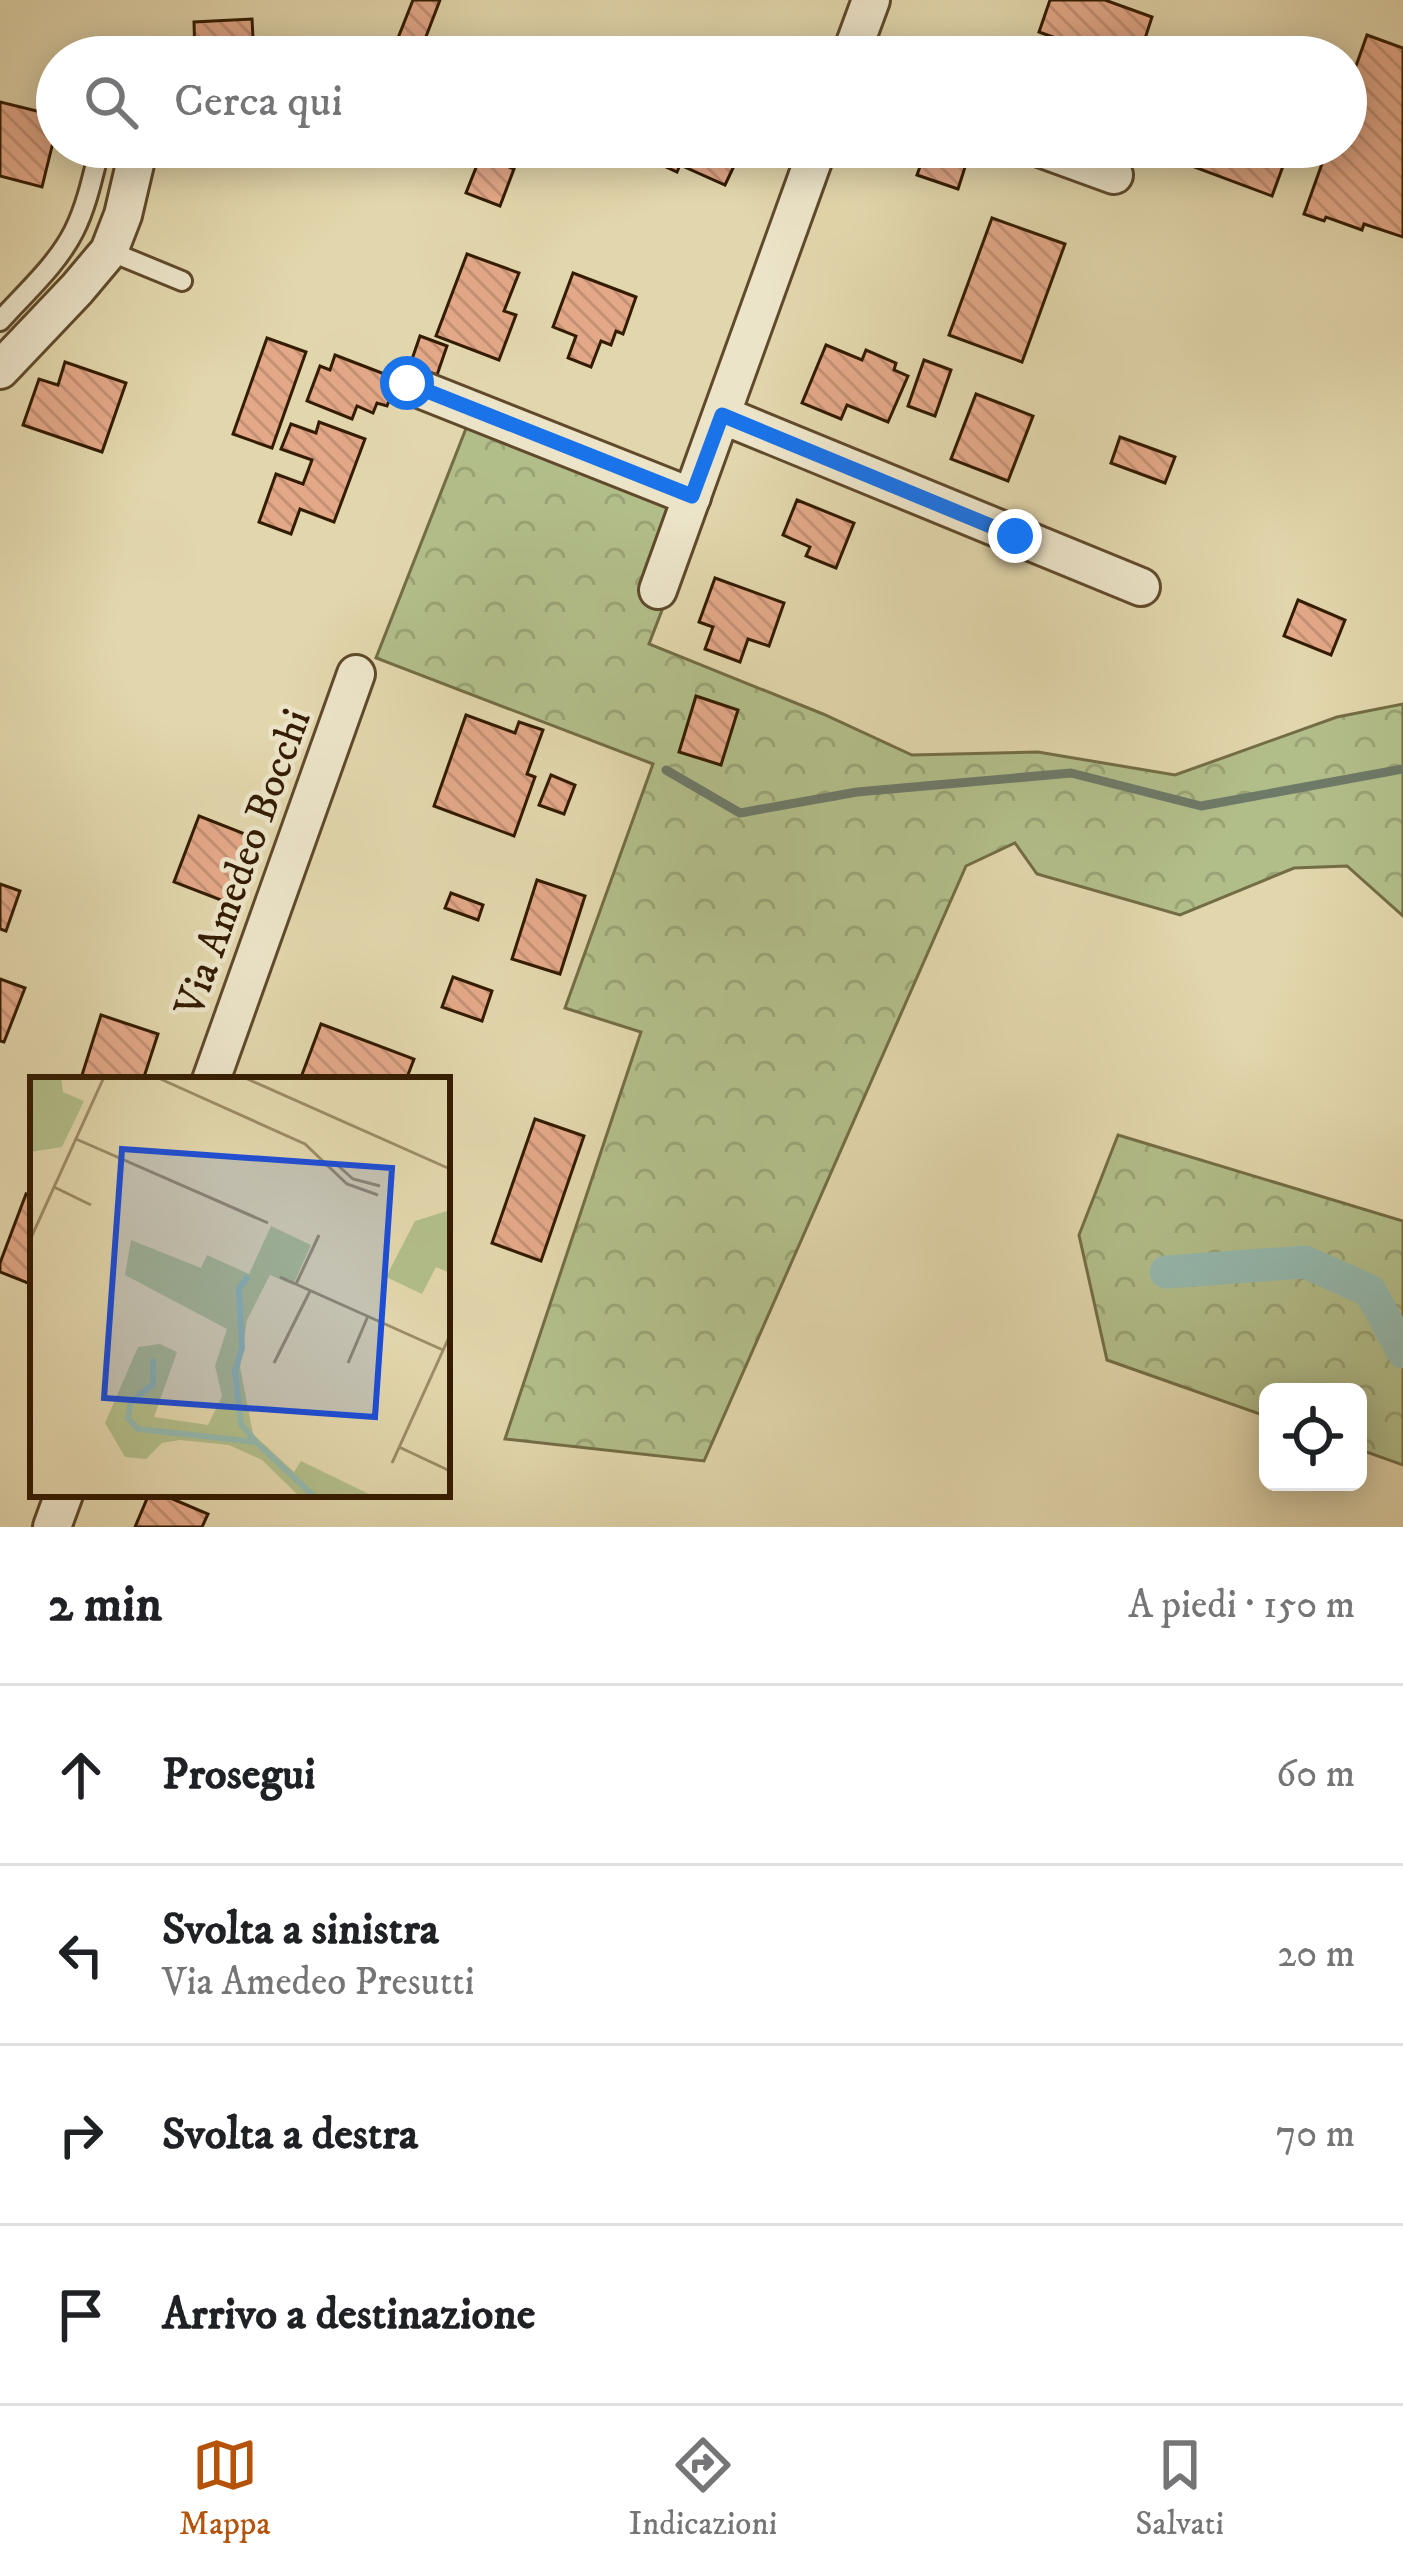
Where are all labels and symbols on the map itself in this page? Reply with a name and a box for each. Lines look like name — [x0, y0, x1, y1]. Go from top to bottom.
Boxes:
route start — [380, 356, 434, 410]
route end — [988, 509, 1042, 563]
street label: Via Amedeo Bocchi — [164, 702, 324, 1025]
inset map — [30, 1077, 450, 1497]

